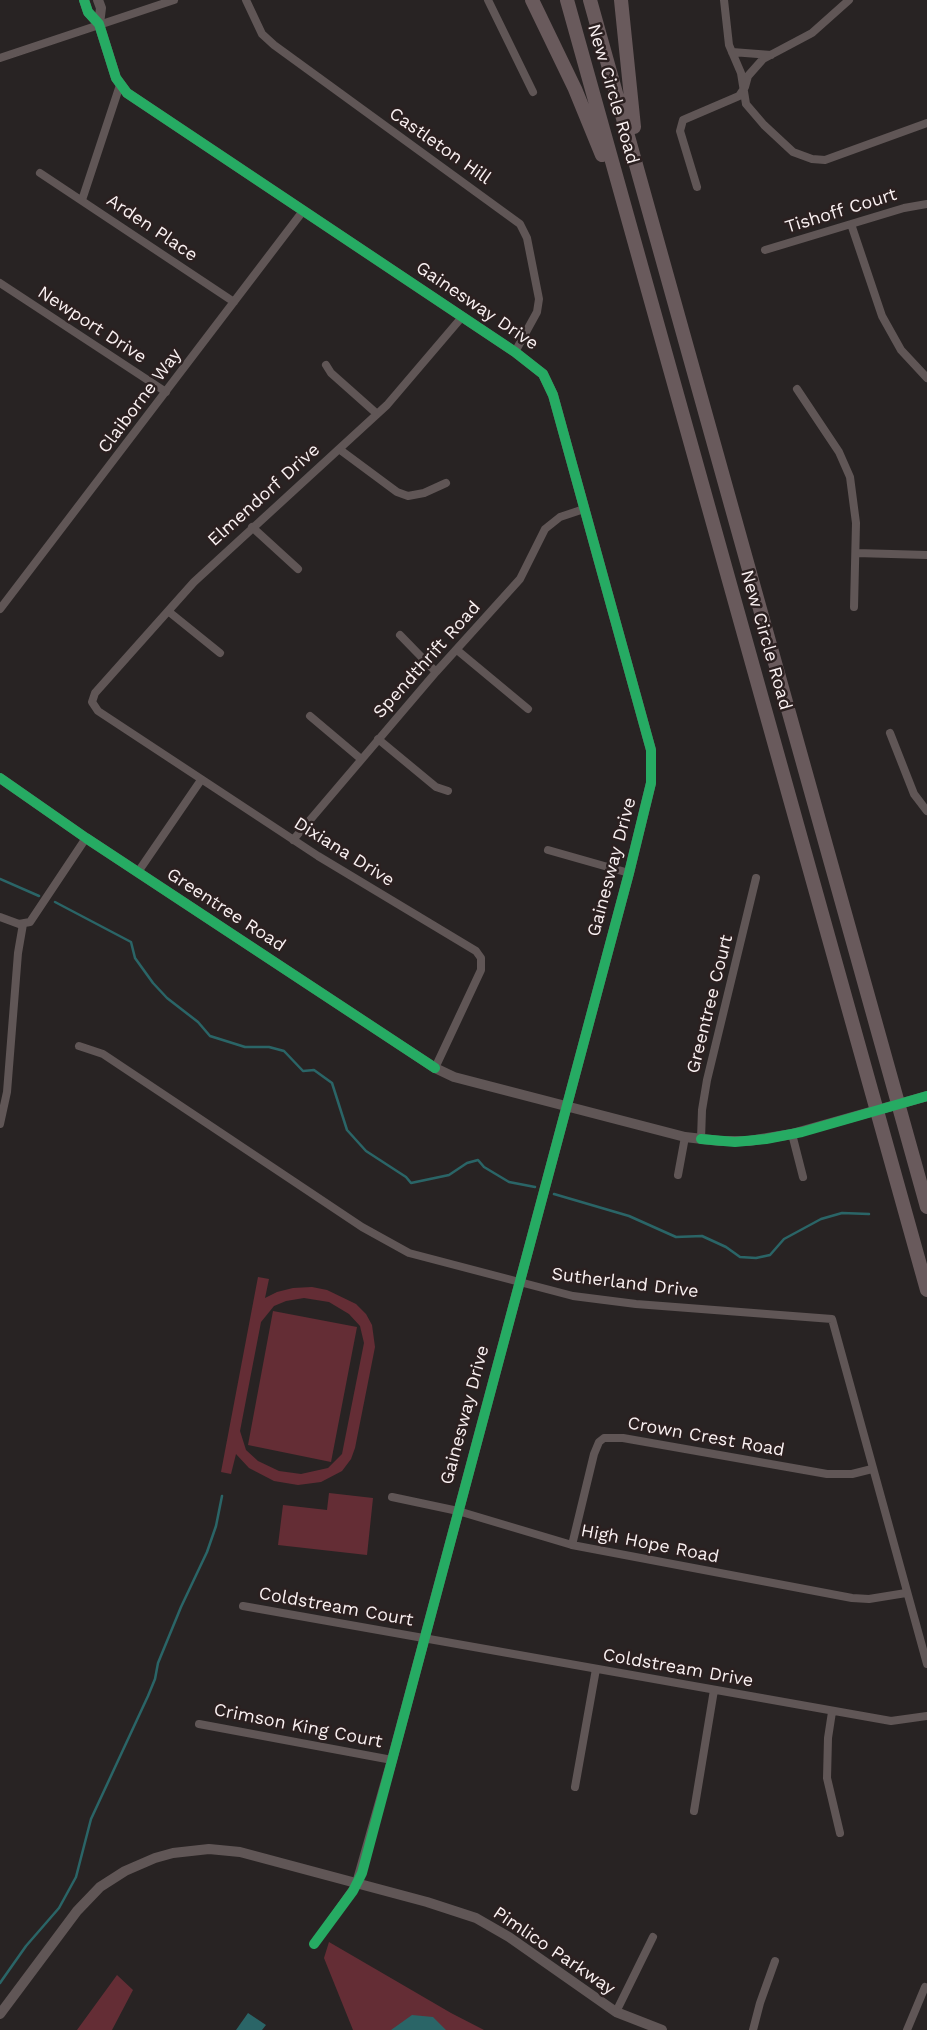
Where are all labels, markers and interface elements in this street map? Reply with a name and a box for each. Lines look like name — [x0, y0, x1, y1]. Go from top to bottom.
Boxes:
street label: New Circle Road — [583, 21, 643, 167]
street label: Castleton Hill — [385, 103, 495, 189]
street label: Tishoff Court — [783, 184, 899, 238]
street label: Arden Place — [102, 190, 202, 266]
street label: Gainesway Drive — [412, 257, 542, 355]
street label: Newport Drive — [33, 282, 151, 368]
street label: Claiborne Way — [94, 344, 186, 458]
street label: Elmendorf Drive — [204, 439, 324, 551]
street label: New Circle Road — [736, 567, 796, 713]
street label: Spendthrift Road — [369, 597, 485, 723]
street label: Gainesway Drive — [583, 795, 641, 939]
street label: Dixiana Drive — [290, 813, 398, 891]
street label: Greentree Road — [163, 864, 289, 956]
street label: Greentree Court — [682, 933, 738, 1075]
street label: Sutherland Drive — [550, 1263, 700, 1303]
street label: Gainesway Drive — [436, 1343, 494, 1487]
street label: Crown Crest Road — [626, 1413, 786, 1461]
street label: High Hope Road — [579, 1520, 721, 1568]
street label: Coldstream Court — [257, 1583, 415, 1631]
street label: Coldstream Drive — [601, 1644, 755, 1692]
street label: Crimson King Court — [212, 1699, 384, 1753]
street label: Pimlico Parkway — [489, 1902, 619, 2000]

